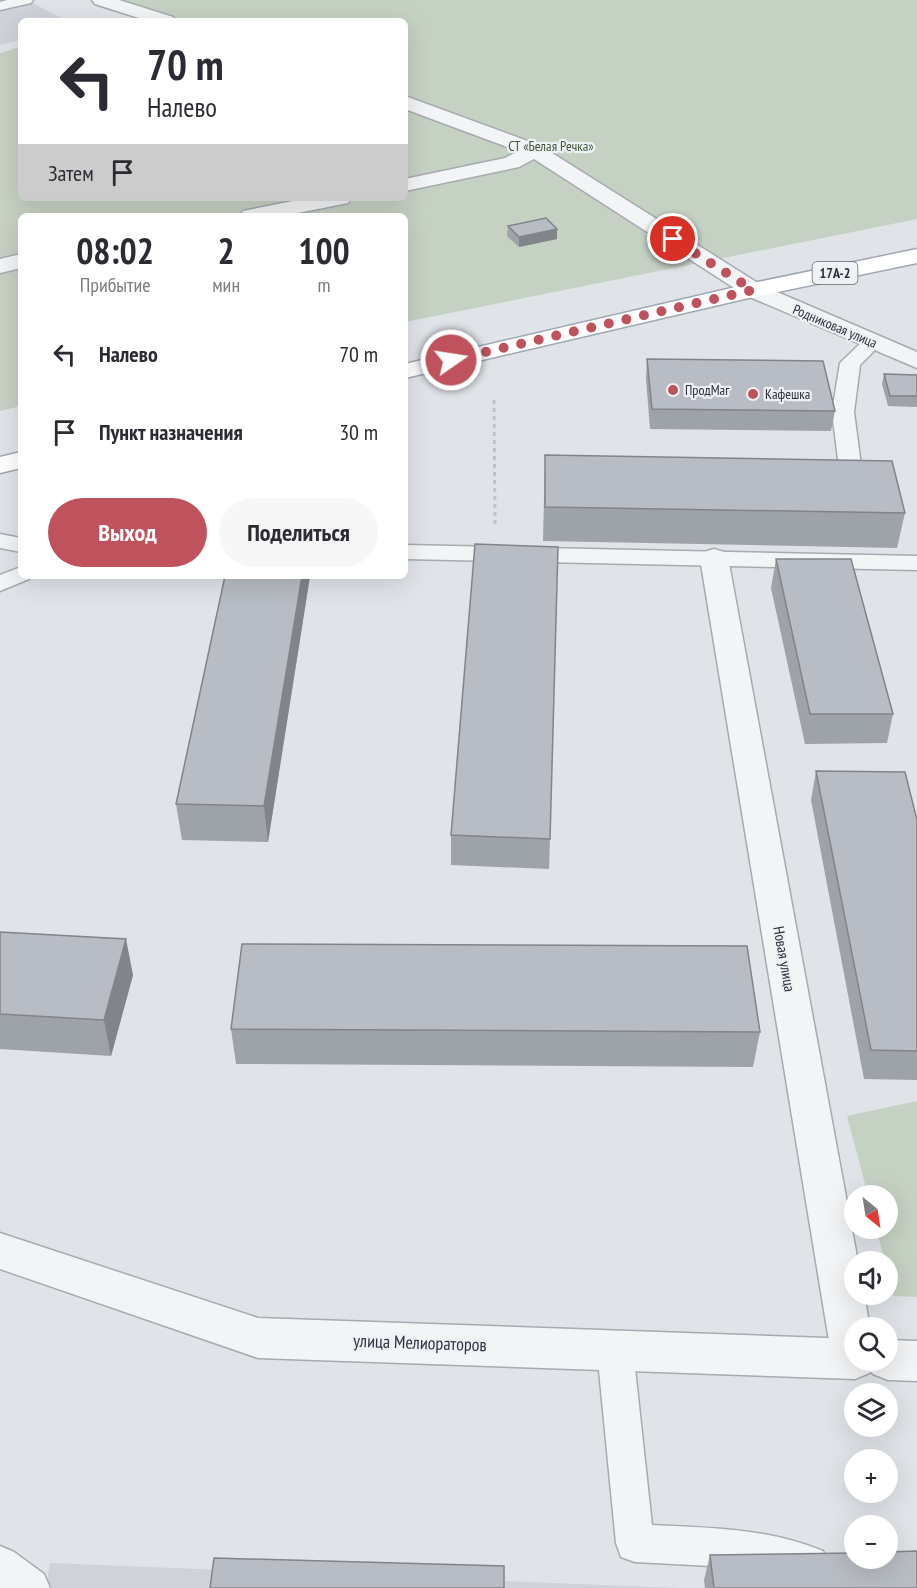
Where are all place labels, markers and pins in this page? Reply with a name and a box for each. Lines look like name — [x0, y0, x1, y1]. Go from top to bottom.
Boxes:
pin — [647, 213, 698, 264]
place label: ПродМаг — [685, 381, 730, 399]
marker: ПродМаг — [666, 383, 680, 397]
place label: Кафешка — [765, 385, 810, 403]
marker: Кафешка — [746, 387, 760, 401]

